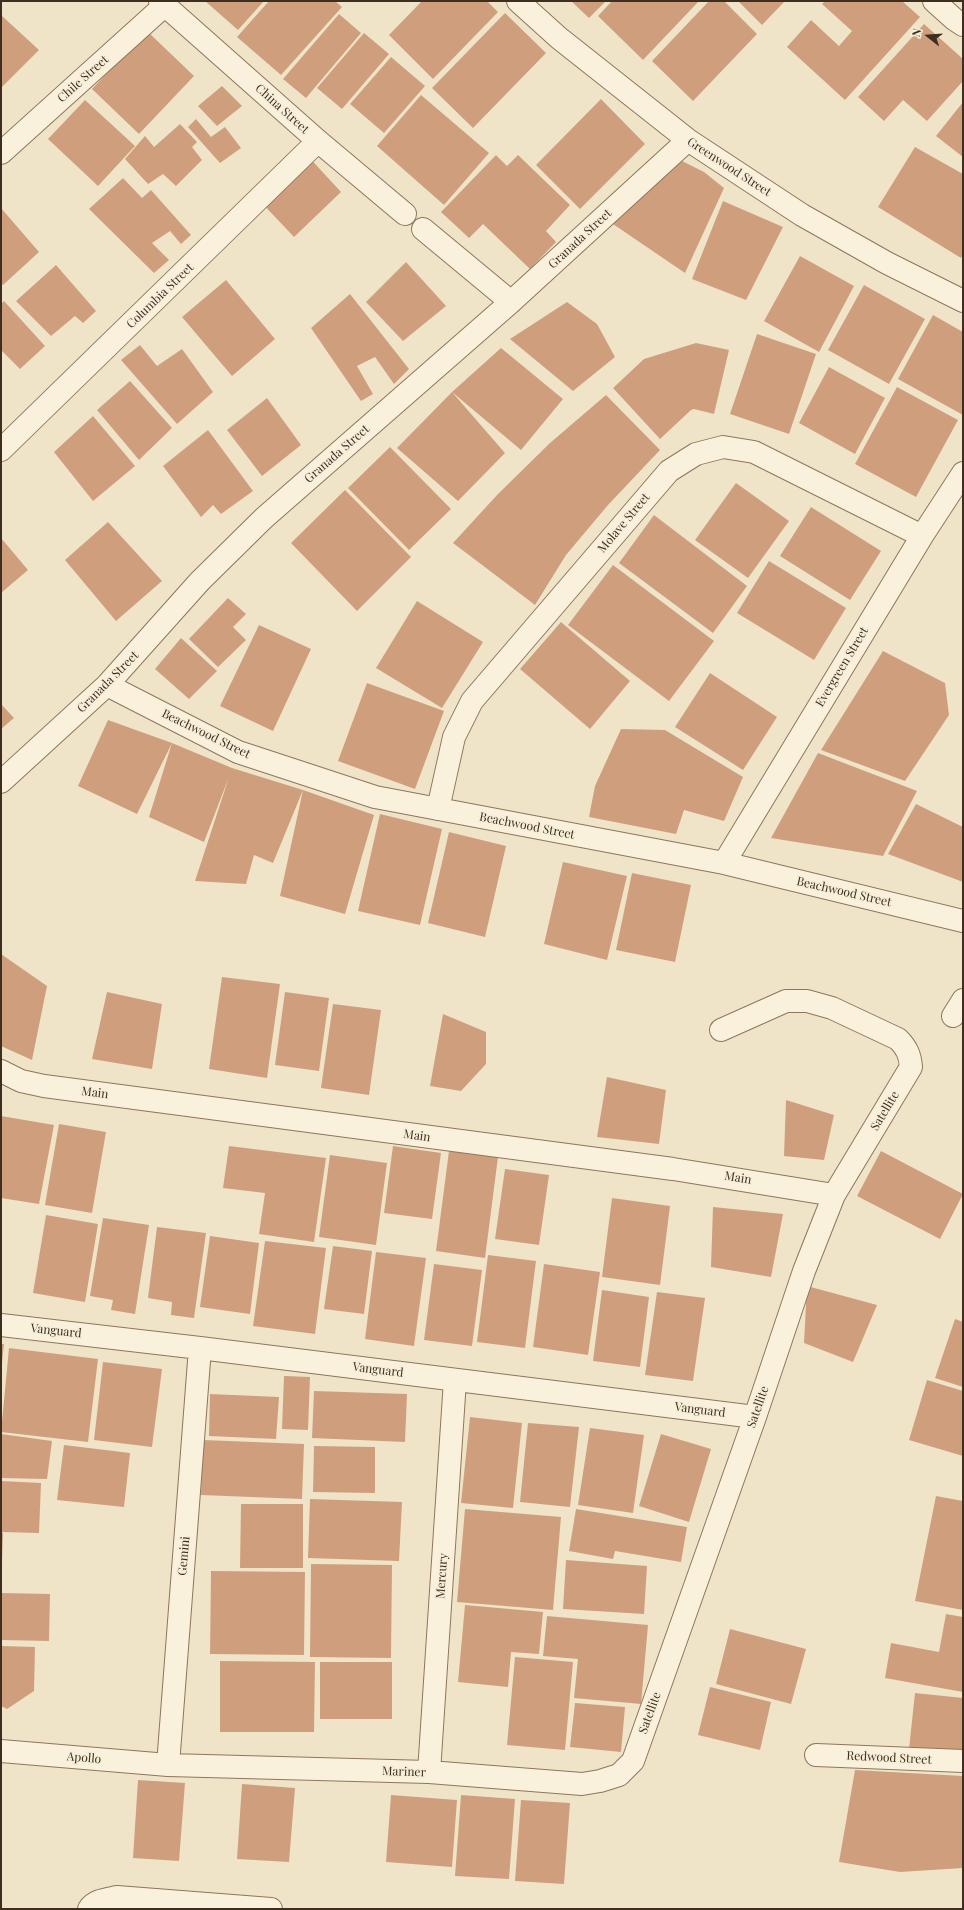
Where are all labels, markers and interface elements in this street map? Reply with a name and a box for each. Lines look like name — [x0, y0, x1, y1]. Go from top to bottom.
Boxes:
north arrow — [908, 16, 948, 56]
text: N — [908, 26, 924, 38]
street label: Chile Street — [55, 52, 111, 106]
street label: China Street — [252, 81, 312, 137]
street label: Greenwood Street — [684, 134, 774, 200]
street label: Granada Street — [545, 206, 615, 272]
street label: Columbia Street — [124, 261, 196, 331]
street label: Granada Street — [302, 422, 372, 486]
street label: Molave Street — [595, 490, 653, 556]
street label: Evergreen Street — [813, 625, 871, 709]
street label: Granada Street — [74, 648, 142, 716]
street label: Beachwood Street — [159, 706, 253, 762]
street label: Beachwood Street — [478, 810, 576, 842]
street label: Beachwood Street — [795, 874, 893, 910]
street label: Main — [81, 1084, 109, 1102]
street label: Satellite — [868, 1089, 902, 1133]
street label: Main — [403, 1127, 431, 1145]
street label: Main — [724, 1169, 752, 1187]
street label: Vanguard — [30, 1321, 82, 1341]
street label: Vanguard — [352, 1360, 404, 1380]
street label: Satellite — [744, 1384, 772, 1430]
street label: Vanguard — [674, 1400, 726, 1420]
street label: Gemini — [175, 1536, 193, 1576]
street label: Mercury — [433, 1553, 451, 1599]
street label: Satellite — [636, 1690, 664, 1736]
street label: Apollo — [66, 1749, 102, 1767]
street label: Redwood Street — [846, 1749, 932, 1767]
street label: Mariner — [382, 1764, 426, 1780]

